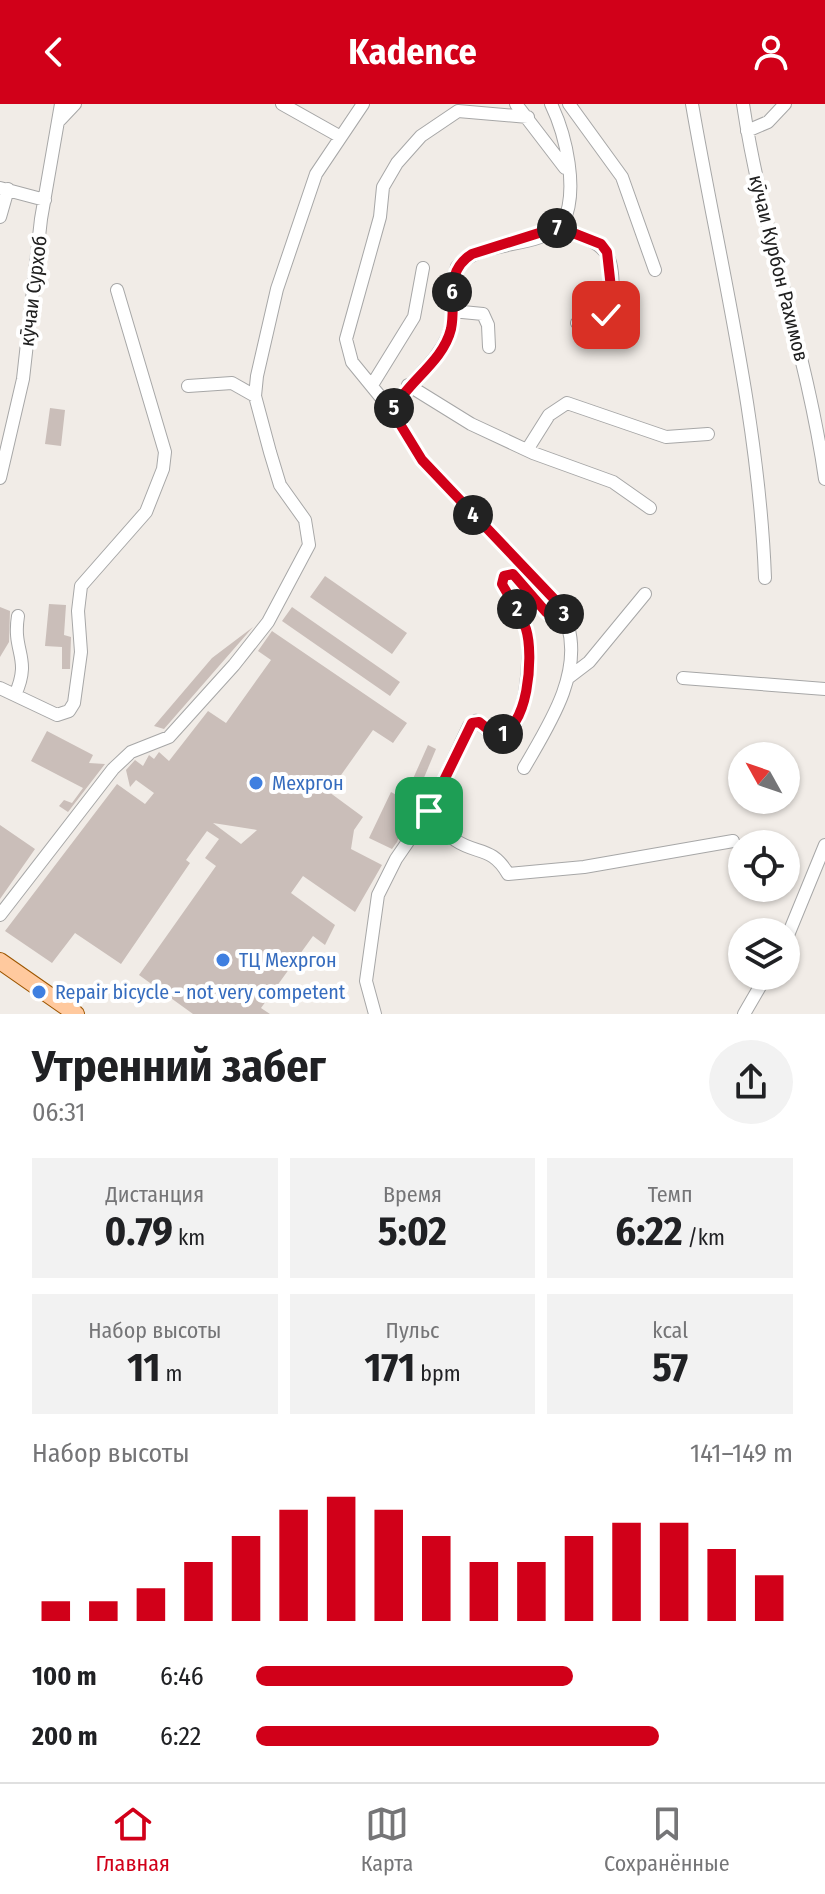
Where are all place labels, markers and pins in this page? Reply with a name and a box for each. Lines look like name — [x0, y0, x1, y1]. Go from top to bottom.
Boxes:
pin: 7 — [537, 208, 577, 248]
pin: 6 — [432, 272, 472, 312]
pin — [572, 281, 640, 349]
pin: 5 — [374, 388, 414, 428]
pin: 4 — [453, 495, 493, 535]
pin: 2 — [497, 589, 537, 629]
pin: 3 — [544, 594, 584, 634]
pin: 1 — [483, 714, 523, 754]
place label: Мехргон — [272, 771, 344, 795]
marker: Мехргон — [247, 774, 265, 792]
pin — [395, 777, 463, 845]
place label: ТЦ Мехргон — [239, 948, 337, 972]
marker: ТЦ Мехргон — [214, 951, 232, 969]
place label: Repair bicycle - not very competent — [55, 980, 346, 1004]
marker: Repair bicycle - not very competent — [30, 983, 48, 1001]

